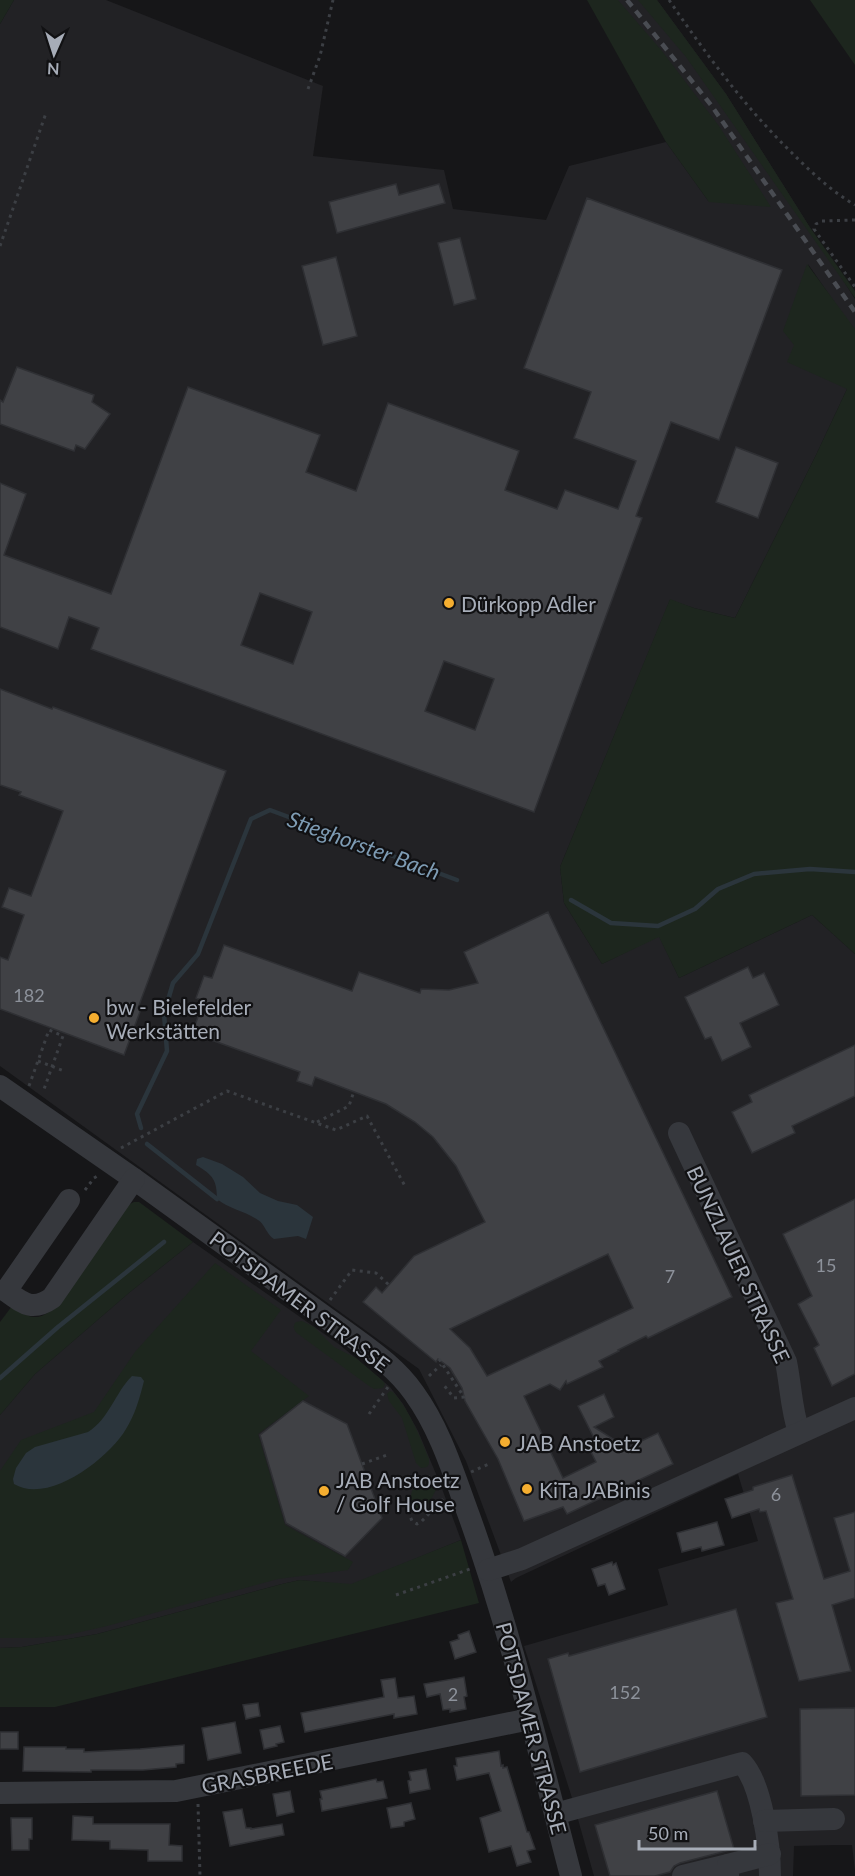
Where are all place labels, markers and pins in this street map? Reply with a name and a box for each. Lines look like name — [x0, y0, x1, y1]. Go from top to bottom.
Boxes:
place label: Dürkopp Adler — [461, 591, 596, 616]
marker: Dürkopp Adler — [442, 596, 456, 610]
place label: bw - Bielefelder Werkstätten — [106, 994, 252, 1043]
marker: bw - Bielefelder Werkstätten — [87, 1011, 101, 1025]
place label: JAB Anstoetz — [517, 1430, 641, 1455]
marker: JAB Anstoetz — [498, 1435, 512, 1449]
place label: JAB Anstoetz / Golf House — [336, 1467, 460, 1516]
place label: KiTa JABinis — [539, 1477, 650, 1502]
marker: KiTa JABinis — [520, 1482, 534, 1496]
marker: JAB Anstoetz / Golf House — [317, 1484, 331, 1498]

